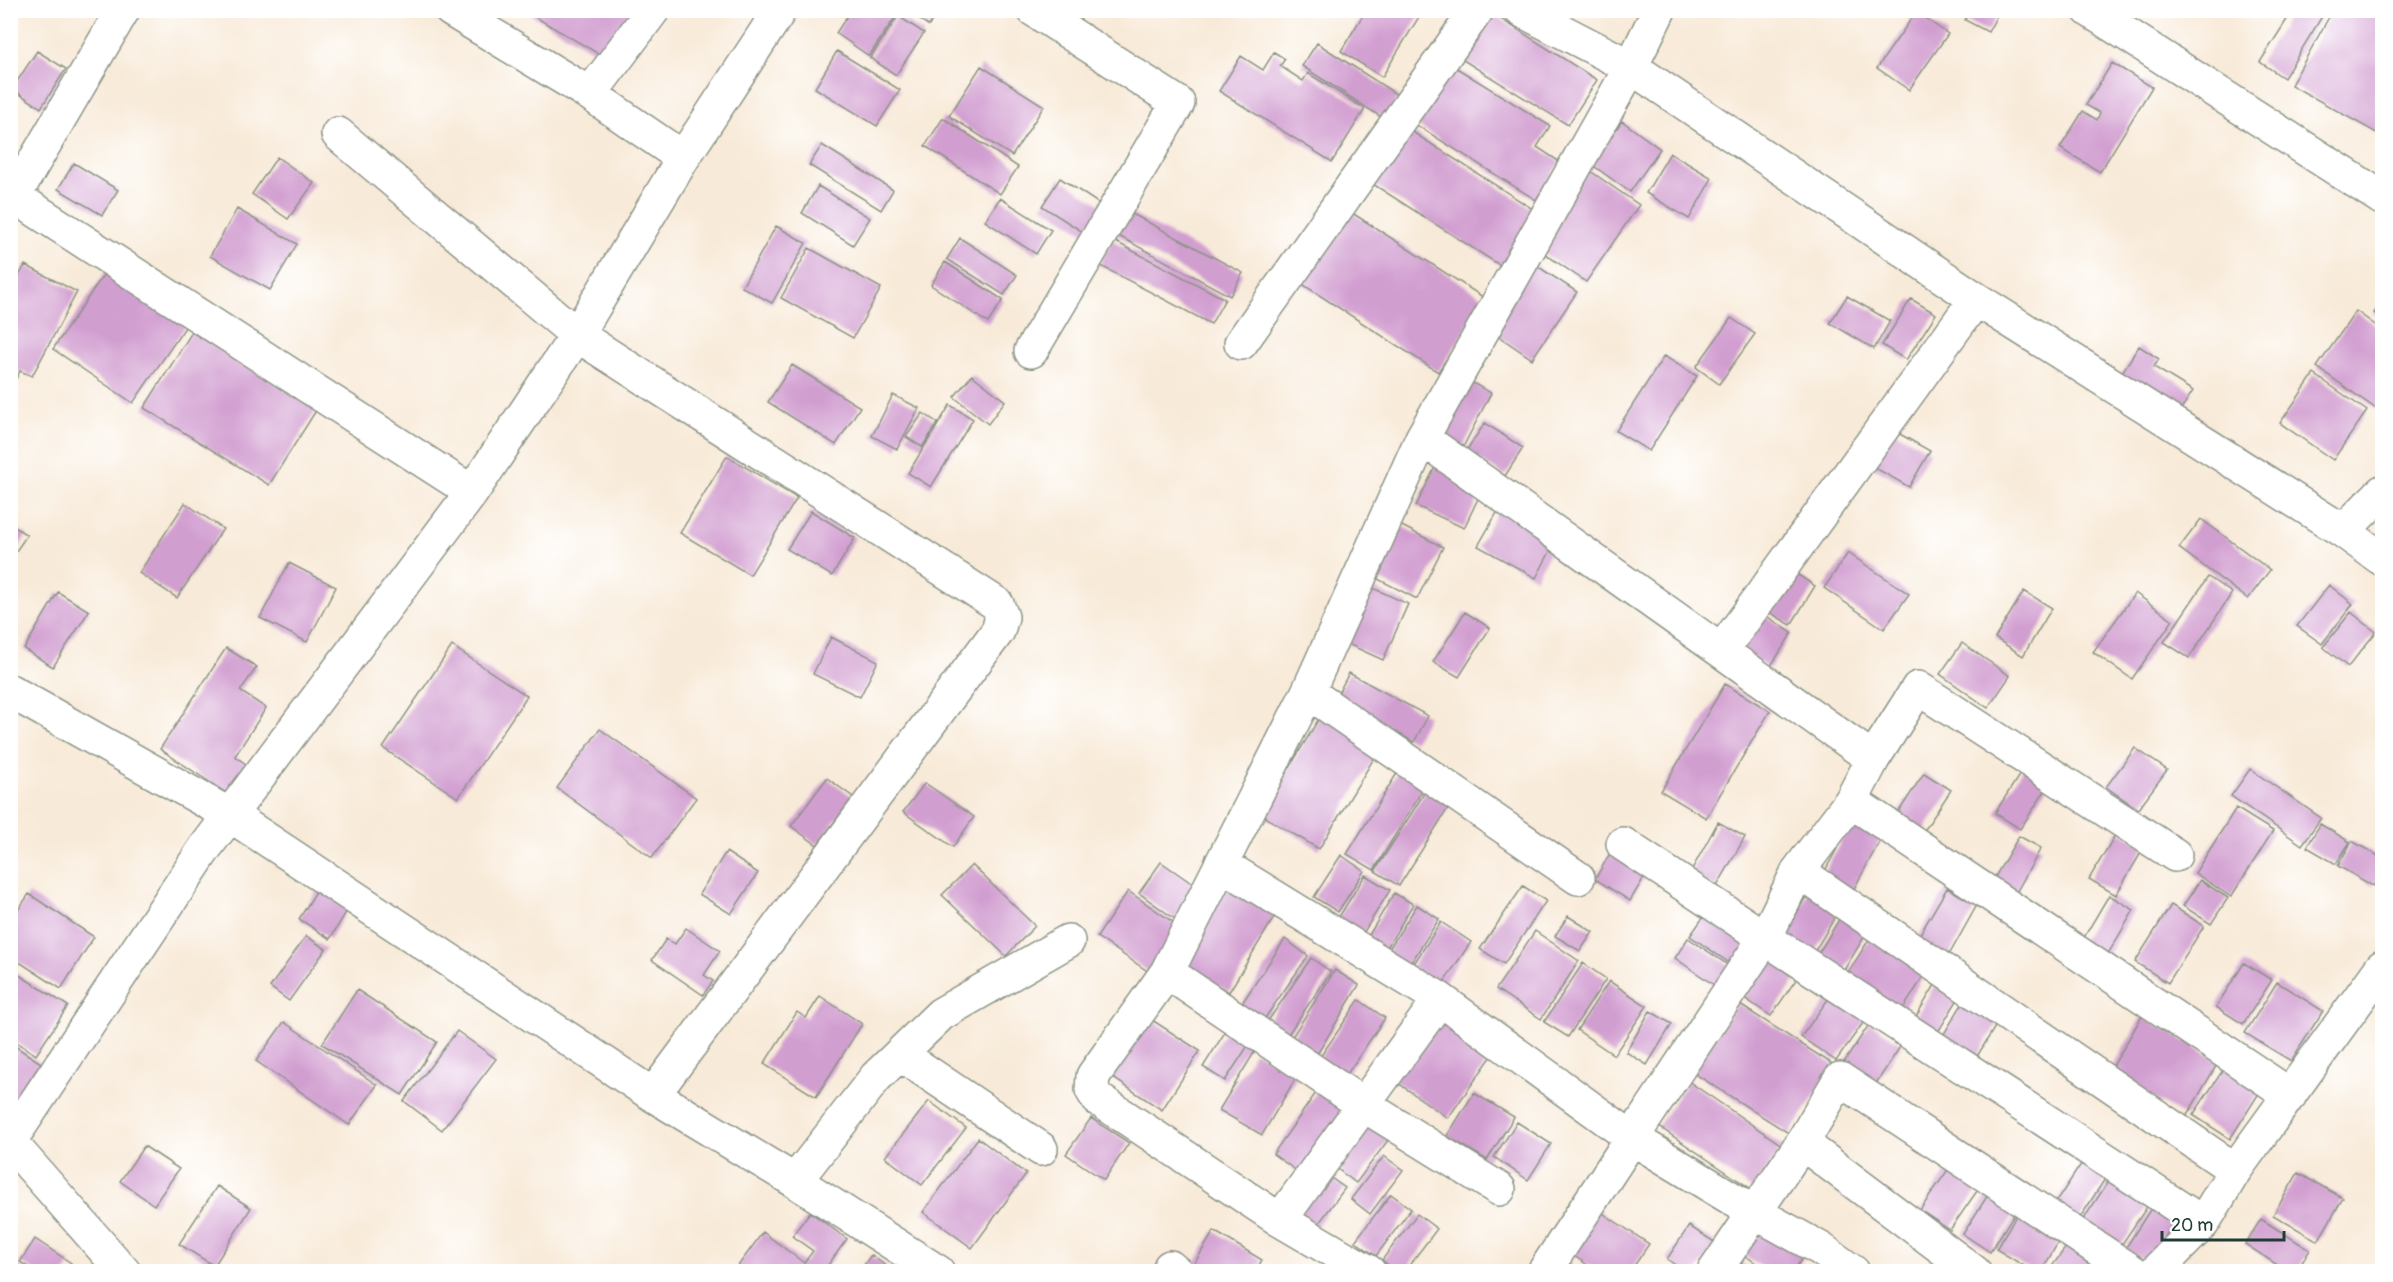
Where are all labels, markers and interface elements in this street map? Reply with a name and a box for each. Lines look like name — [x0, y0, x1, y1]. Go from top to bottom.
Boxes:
scale bar — [2162, 1204, 2284, 1242]
text: 20 m — [2171, 1214, 2213, 1237]

